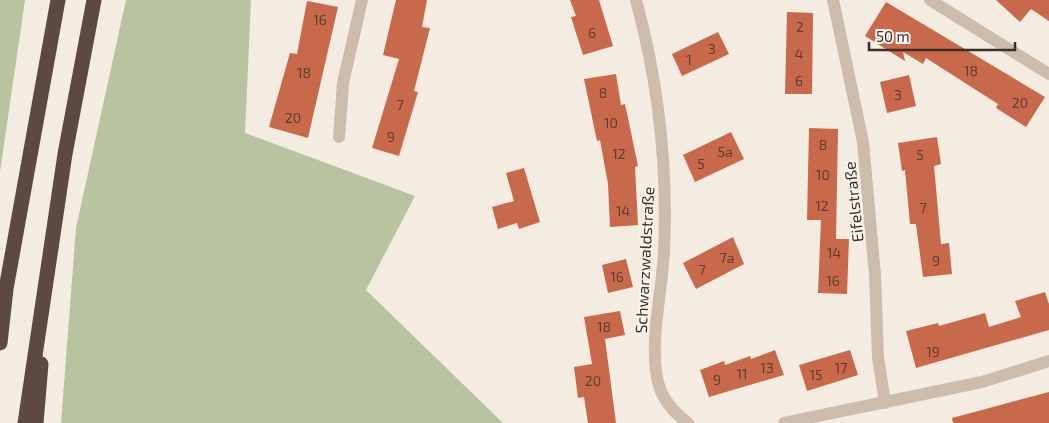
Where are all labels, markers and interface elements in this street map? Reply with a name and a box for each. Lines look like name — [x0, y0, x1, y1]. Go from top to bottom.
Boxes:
house number: 16 — [313, 11, 327, 28]
house number: 2 — [796, 18, 804, 35]
scale bar — [869, 20, 1015, 52]
house number: 6 — [588, 24, 596, 41]
text: 50 m — [876, 27, 910, 45]
house number: 3 — [708, 40, 716, 57]
house number: 4 — [795, 45, 803, 62]
house number: 1 — [686, 51, 692, 68]
house number: 18 — [964, 62, 978, 79]
house number: 18 — [297, 64, 311, 81]
house number: 6 — [795, 72, 803, 89]
house number: 8 — [599, 84, 607, 101]
house number: 3 — [894, 86, 902, 103]
house number: 20 — [1012, 94, 1028, 111]
house number: 7 — [396, 96, 404, 113]
house number: 20 — [285, 109, 301, 126]
house number: 10 — [604, 114, 618, 131]
house number: 9 — [387, 128, 395, 145]
house number: 8 — [819, 136, 827, 153]
house number: 5a — [717, 143, 733, 160]
house number: 12 — [612, 145, 626, 162]
house number: 5 — [916, 146, 924, 163]
house number: 5 — [697, 155, 705, 172]
street label: Eifelstraße — [839, 161, 867, 243]
house number: 10 — [816, 166, 830, 183]
street label: Schwarzwaldstraße — [631, 186, 657, 334]
house number: 12 — [815, 197, 829, 214]
house number: 7 — [919, 199, 927, 216]
house number: 14 — [616, 202, 630, 219]
house number: 14 — [827, 244, 841, 261]
house number: 7a — [720, 249, 734, 266]
house number: 9 — [932, 252, 940, 269]
house number: 7 — [698, 261, 706, 278]
house number: 16 — [610, 268, 624, 285]
house number: 16 — [826, 272, 840, 289]
house number: 18 — [597, 318, 611, 335]
house number: 19 — [926, 343, 940, 360]
house number: 13 — [760, 359, 774, 376]
house number: 17 — [835, 359, 847, 376]
house number: 11 — [736, 365, 748, 382]
house number: 15 — [809, 366, 823, 383]
house number: 9 — [713, 371, 721, 388]
house number: 20 — [585, 372, 601, 389]

